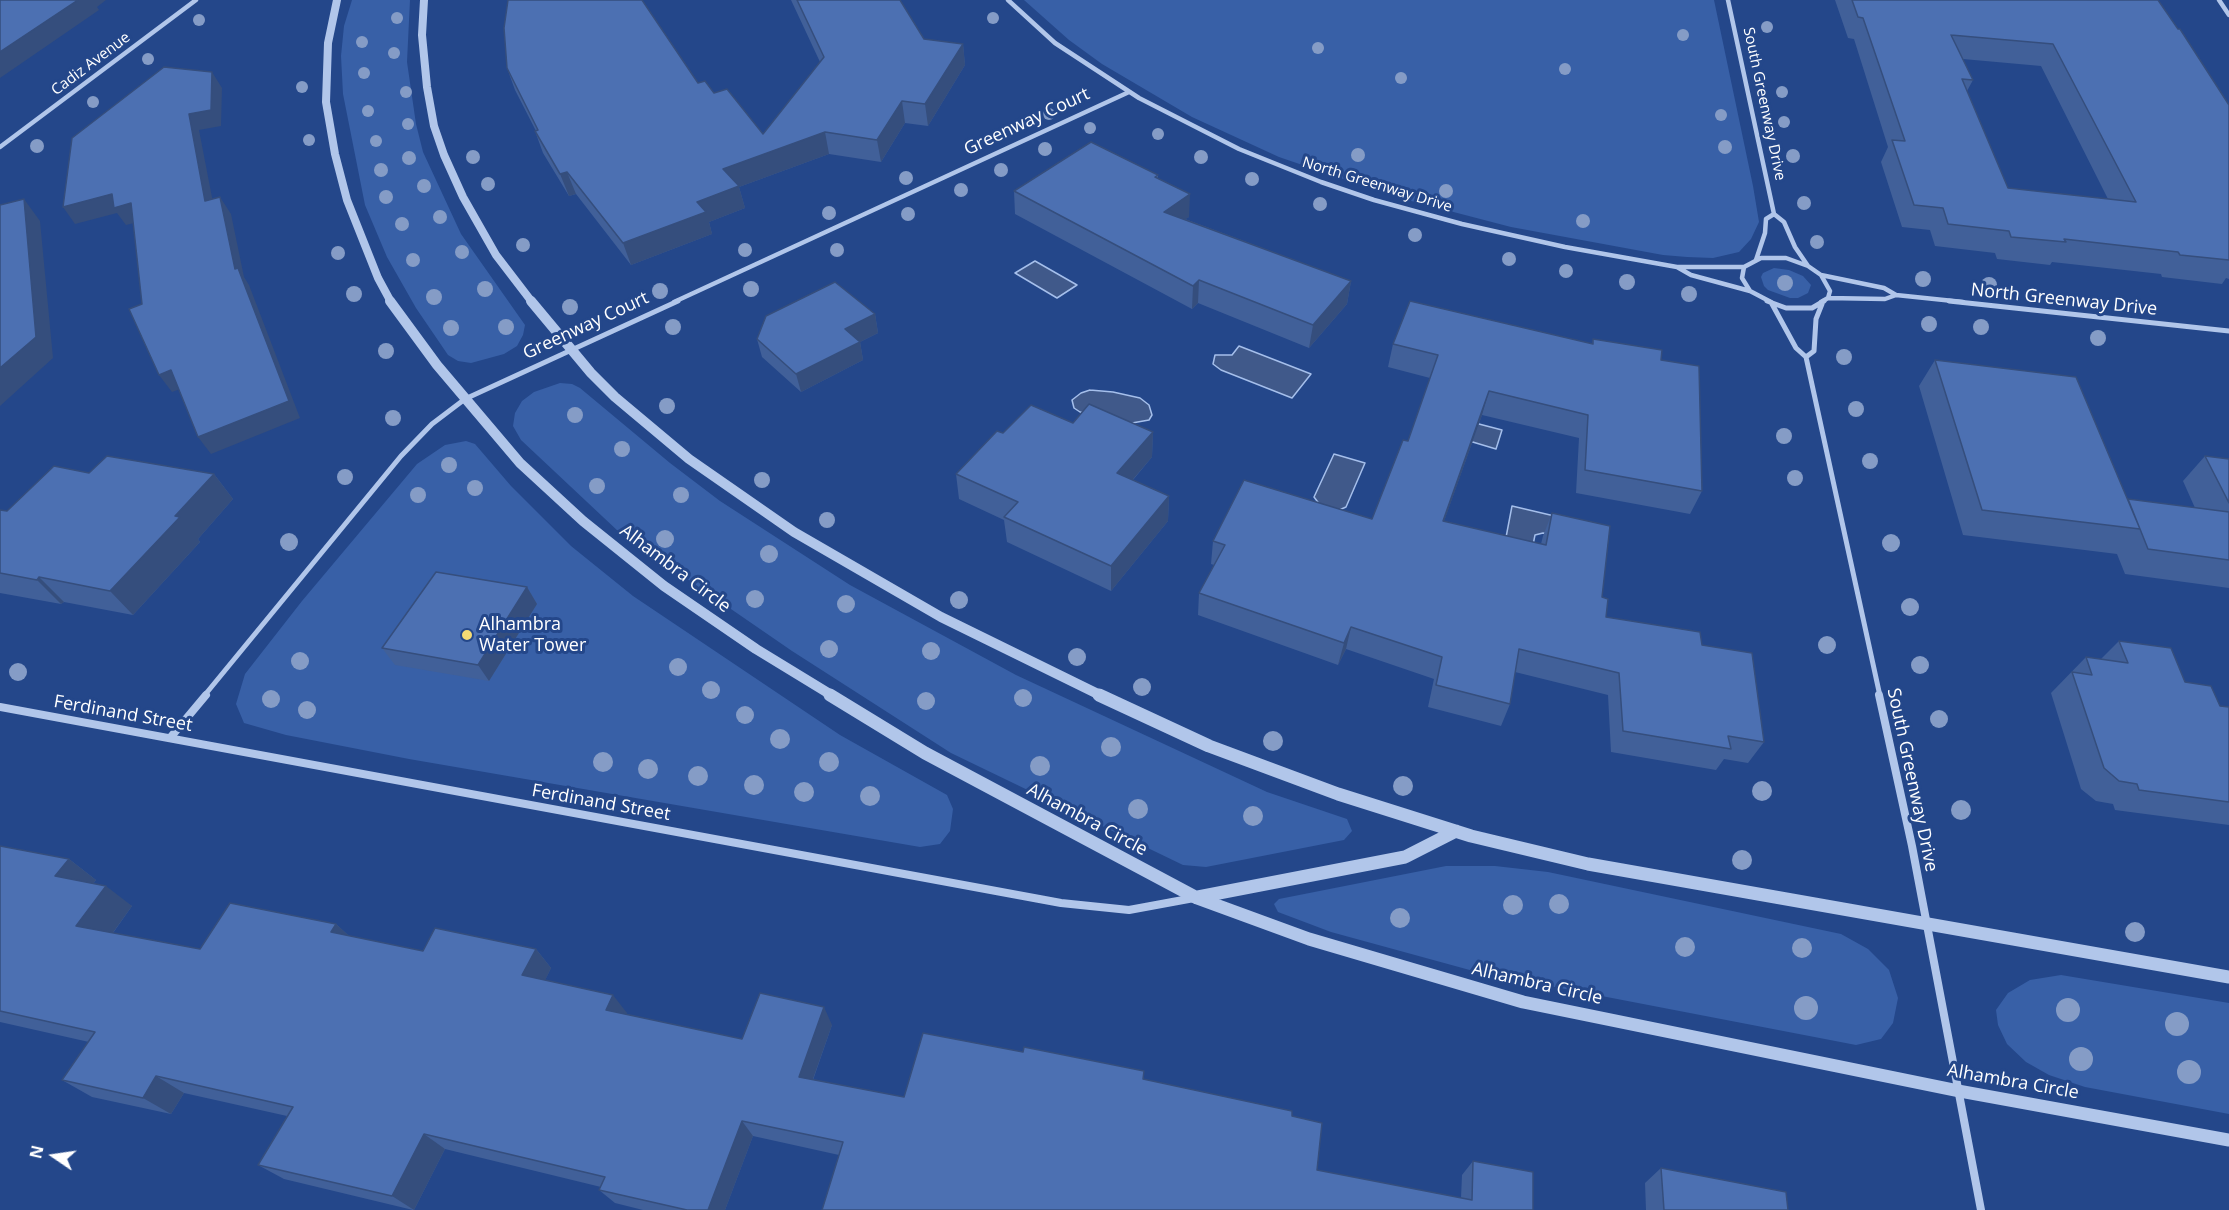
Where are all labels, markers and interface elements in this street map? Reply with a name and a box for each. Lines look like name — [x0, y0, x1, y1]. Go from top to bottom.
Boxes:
street label: South Greenway Drive — [1739, 26, 1789, 182]
street label: Cadiz Avenue — [48, 29, 134, 99]
street label: Greenway Court — [961, 83, 1093, 161]
street label: North Greenway Drive — [1300, 154, 1454, 216]
street label: North Greenway Drive — [1970, 279, 2158, 321]
street label: Greenway Court — [520, 287, 652, 365]
street label: Alhambra Circle — [615, 520, 735, 618]
place label: Alhambra Water Tower — [479, 614, 586, 656]
marker: Alhambra Water Tower — [460, 628, 474, 642]
street label: South Greenway Drive — [1882, 686, 1942, 874]
street label: Ferdinand Street — [52, 691, 194, 737]
street label: Alhambra Circle — [1023, 779, 1151, 861]
street label: Ferdinand Street — [530, 780, 672, 826]
street label: Alhambra Circle — [1470, 958, 1604, 1010]
street label: Alhambra Circle — [1946, 1060, 2080, 1104]
north arrow — [24, 1126, 84, 1186]
text: N — [24, 1143, 49, 1161]

